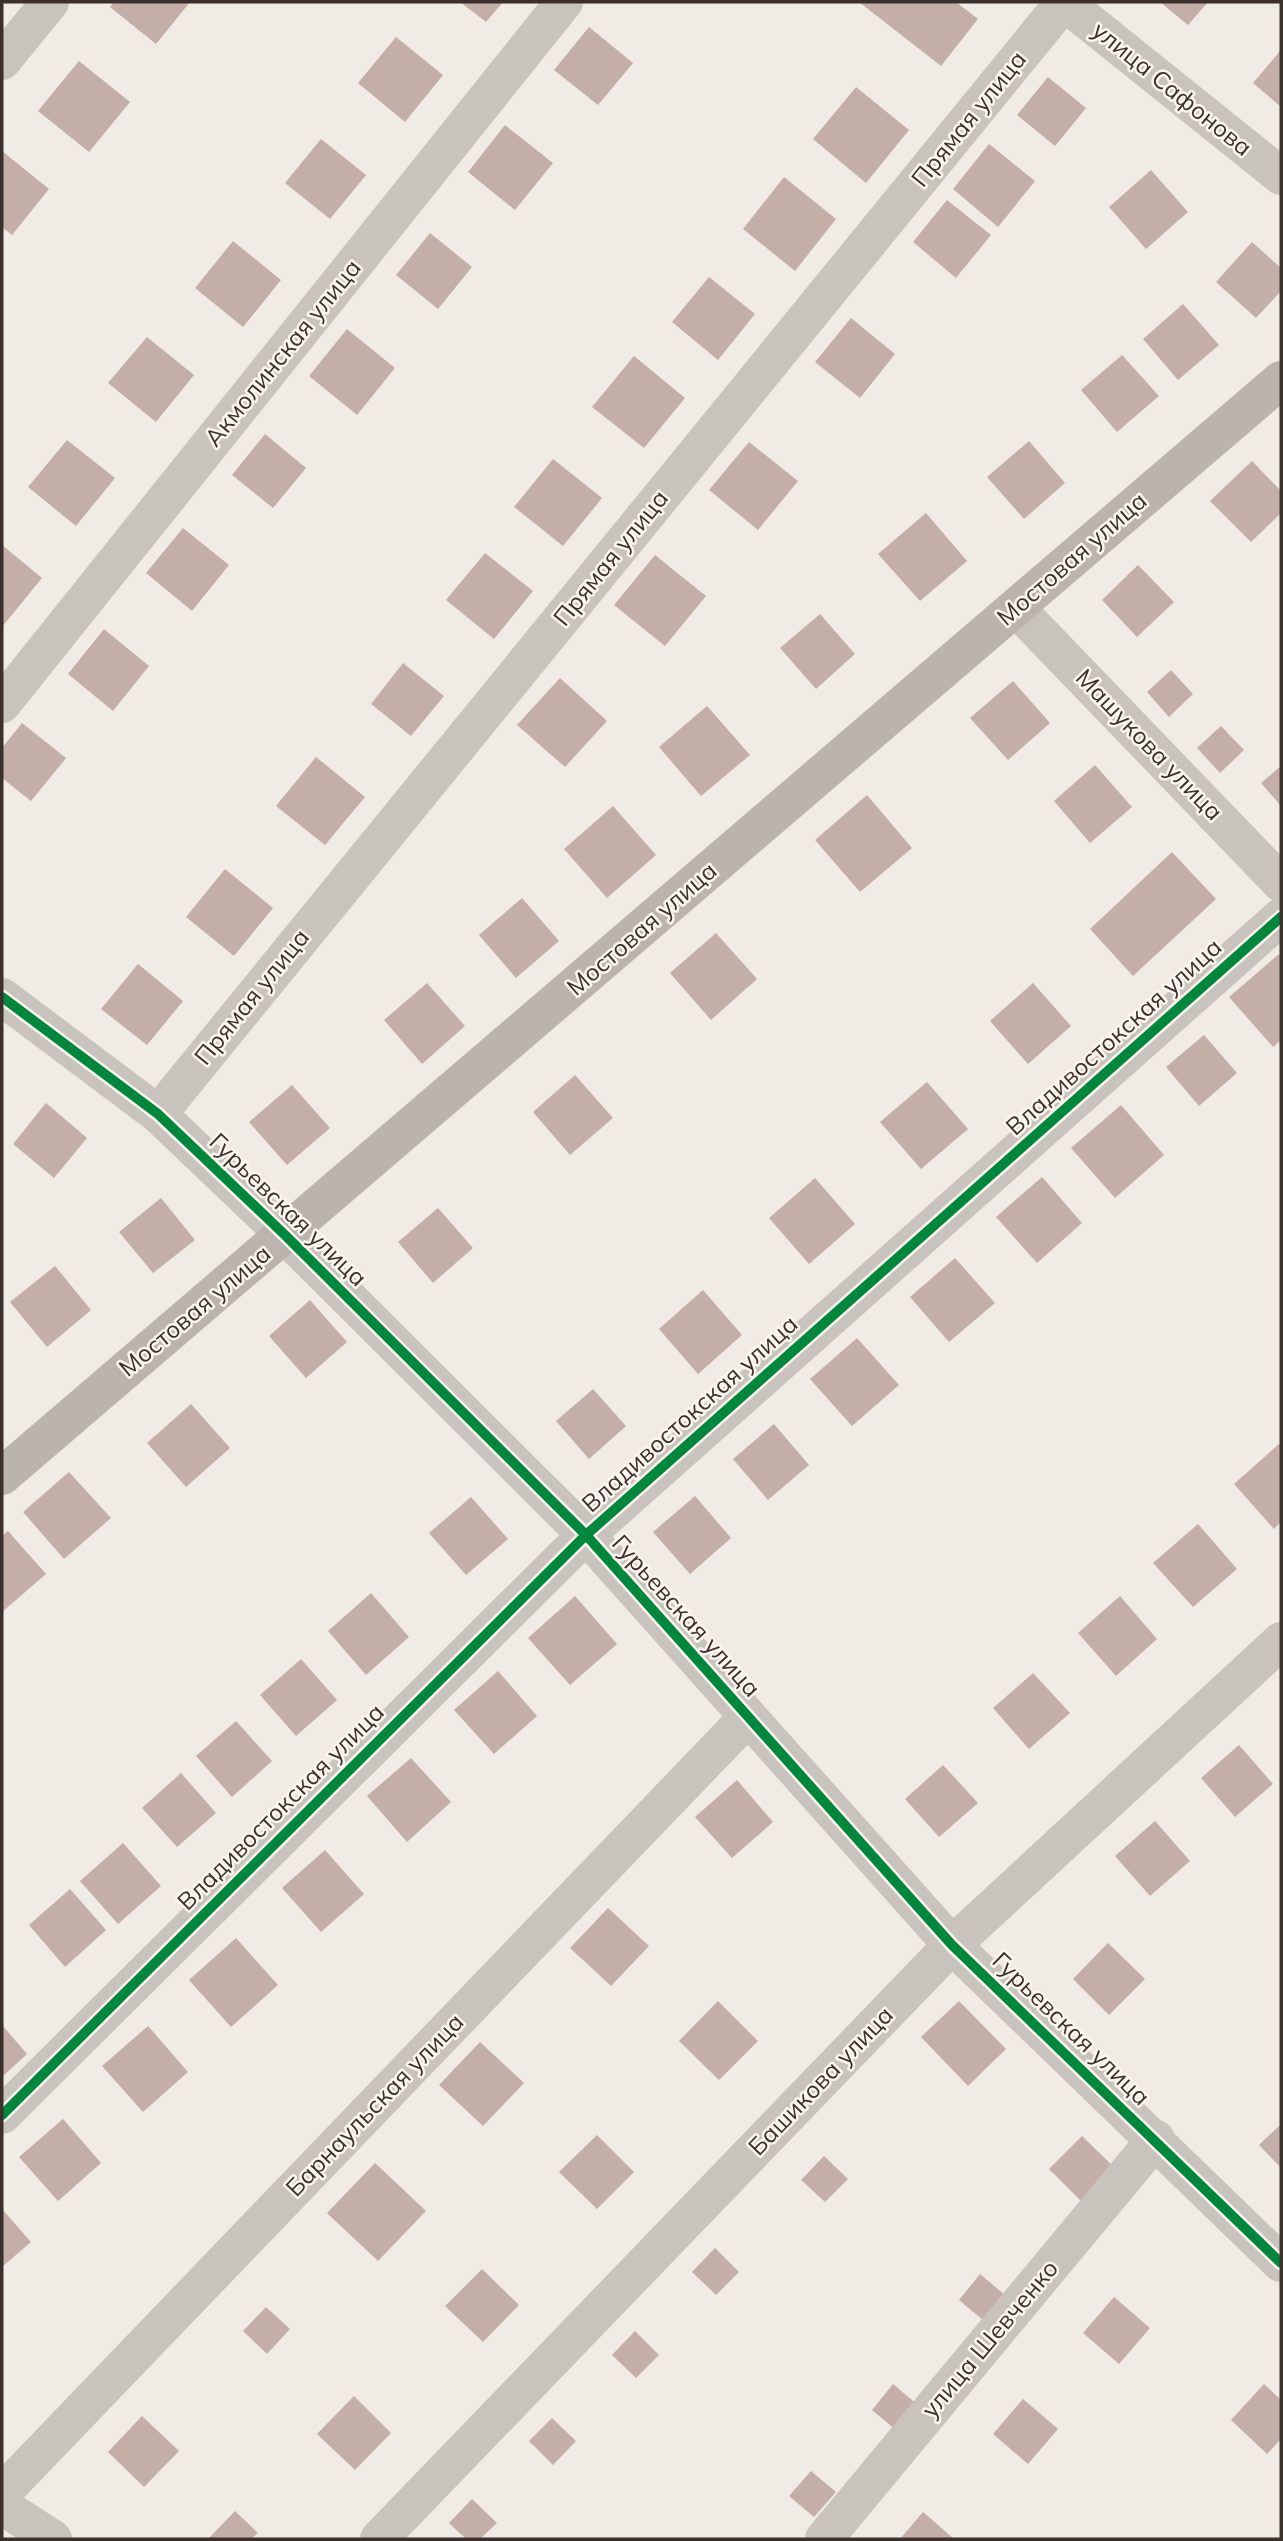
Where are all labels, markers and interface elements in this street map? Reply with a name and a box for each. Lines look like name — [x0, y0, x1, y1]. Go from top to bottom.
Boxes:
street label: улица Сафонова — [1087, 15, 1259, 162]
street label: Прямая улица — [904, 44, 1032, 192]
street label: Акмолинская улица — [198, 253, 367, 452]
street label: Прямая улица — [546, 483, 674, 631]
street label: Мостовая улица — [990, 485, 1152, 632]
street label: Машукова улица — [1070, 662, 1230, 826]
street label: Мостовая улица — [560, 855, 722, 1002]
street label: Прямая улица — [187, 922, 315, 1070]
street label: Владивостокская улица — [999, 931, 1227, 1141]
street label: Гурьевская улица — [204, 1126, 374, 1292]
street label: Мостовая улица — [112, 1238, 276, 1382]
street label: Владивостокская улица — [575, 1308, 803, 1518]
street label: Гурьевская улица — [606, 1528, 767, 1703]
street label: Владивостокская улица — [171, 1697, 390, 1916]
street label: Гурьевская улица — [987, 1945, 1157, 2111]
street label: Башикова улица — [741, 1999, 899, 2161]
street label: Барнаульская улица — [279, 2006, 470, 2202]
street label: улица Шевченко — [914, 2253, 1064, 2423]

